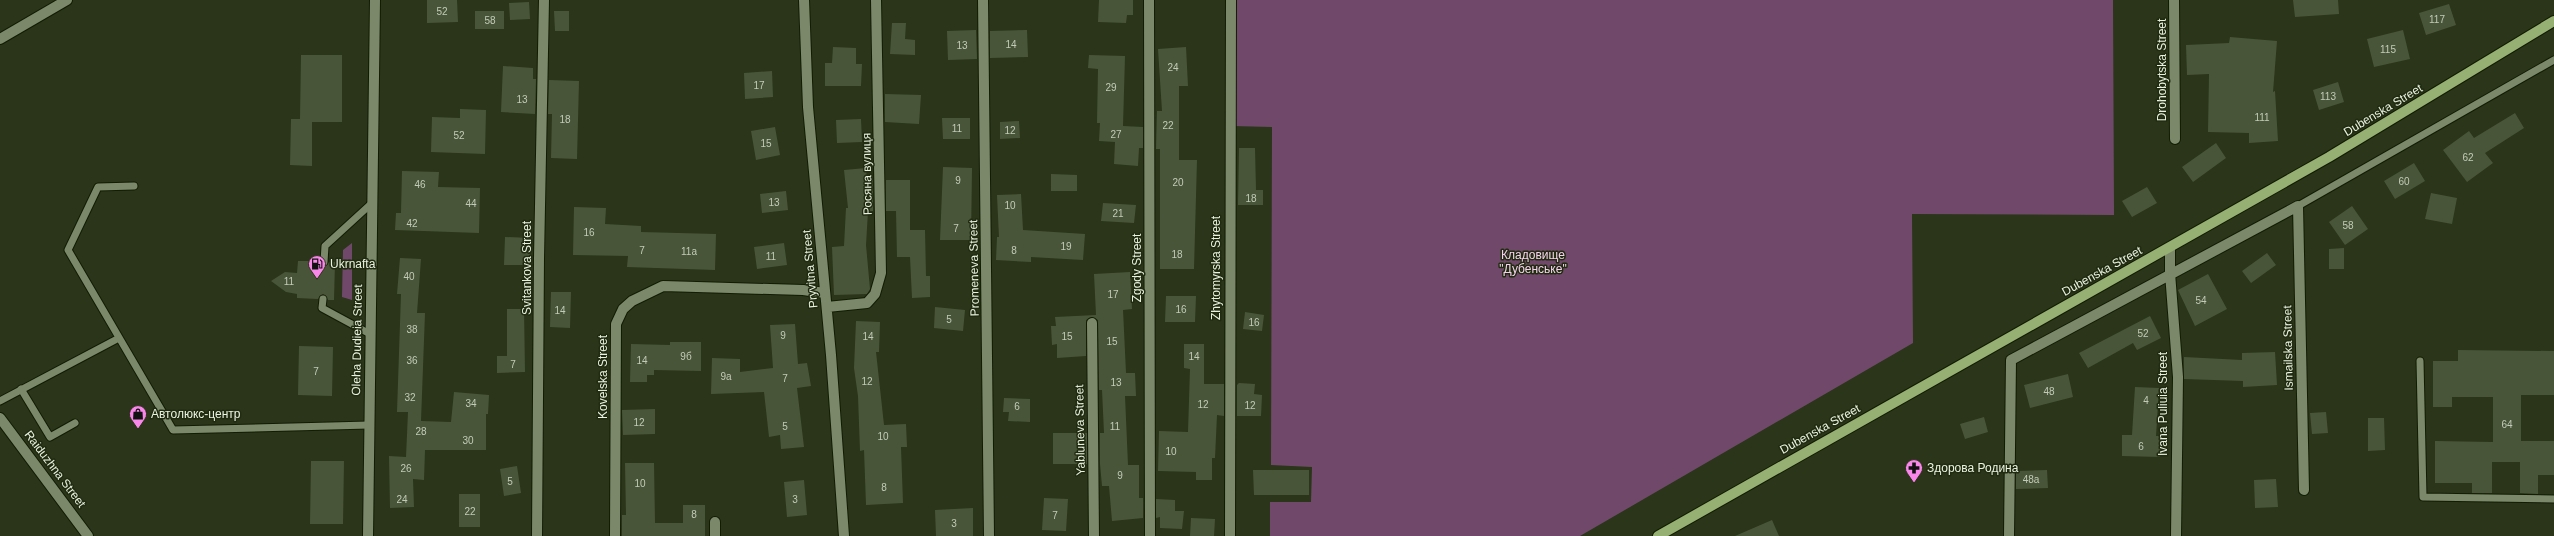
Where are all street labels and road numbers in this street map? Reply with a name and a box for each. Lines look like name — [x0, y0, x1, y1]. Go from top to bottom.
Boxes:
street label: Drohobytska Street — [2155, 18, 2169, 121]
street label: Dubenska Street — [2341, 81, 2425, 139]
street label: Росяна вулиця — [859, 133, 875, 215]
street label: Zhytomyrska Street — [1209, 215, 1223, 320]
street label: Promeneva Street — [966, 219, 982, 316]
street label: Svitankova Street — [520, 220, 534, 315]
street label: Pryvitna Street — [800, 229, 820, 309]
street label: Zgody Street — [1130, 233, 1144, 302]
street label: Dubenska Street — [2060, 243, 2145, 299]
street label: Oleha Dudieia Street — [349, 284, 365, 396]
street label: Ismailska Street — [2280, 305, 2296, 391]
street label: Kovelska Street — [596, 334, 610, 419]
street label: Ivana Puliuia Street — [2156, 351, 2170, 456]
street label: Yabluneva Street — [1072, 384, 1088, 476]
street label: Dubenska Street — [1778, 401, 1863, 457]
street label: Raiduzhna Street — [22, 428, 89, 511]

